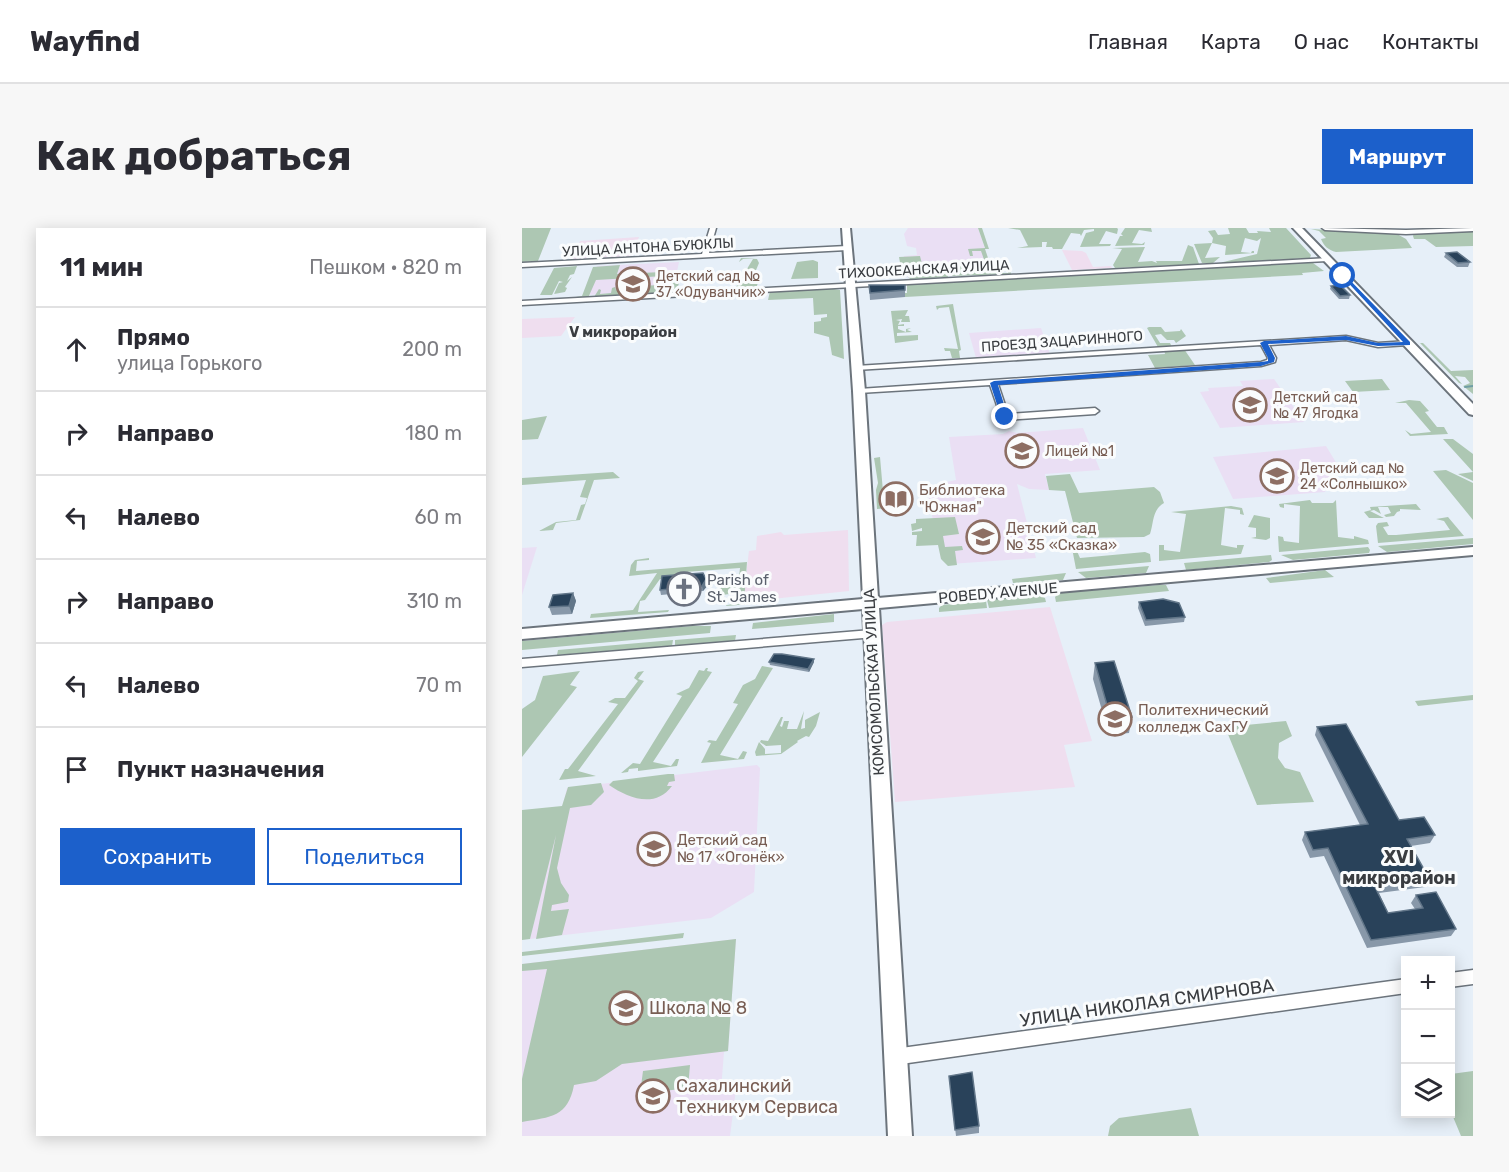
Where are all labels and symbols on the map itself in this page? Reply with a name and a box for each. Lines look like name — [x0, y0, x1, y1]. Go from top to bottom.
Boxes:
street label: УЛИЦА АНТОНА БУЮКЛЫ — [562, 235, 734, 260]
street label: ТИХООКЕАНСКАЯ УЛИЦА — [838, 256, 1011, 282]
route start — [1329, 262, 1355, 288]
school or university icon: Детский сад № 37 «Одуванчик» — [615, 266, 651, 302]
place label: Детский сад № 37 «Одуванчик» — [656, 268, 765, 301]
district label: V микрорайон — [569, 323, 677, 341]
street label: ПРОЕЗД ЗАЦАРИННОГО — [981, 327, 1144, 356]
school or university icon: Детский сад № 47 Ягодка — [1232, 387, 1268, 423]
place label: Детский сад № 47 Ягодка — [1273, 389, 1358, 422]
route end — [991, 403, 1017, 429]
school or university icon: Лицей №1 — [1004, 433, 1040, 469]
place label: Лицей №1 — [1045, 443, 1114, 460]
school or university icon: Детский сад № 24 «Солнышко» — [1259, 458, 1295, 494]
place label: Детский сад № 24 «Солнышко» — [1300, 460, 1407, 493]
library icon: Библиотека "Южная" — [878, 481, 914, 517]
place label: Библиотека "Южная" — [919, 481, 1005, 516]
school or university icon: Детский сад № 35 «Сказка» — [965, 519, 1001, 555]
place label: Детский сад № 35 «Сказка» — [1006, 519, 1117, 554]
church icon: Parish of St. James — [666, 571, 702, 607]
place label: Parish of St. James — [707, 571, 777, 606]
street label: POBEDY AVENUE — [938, 579, 1058, 607]
street label: КОМСОМОЛЬСКАЯ УЛИЦА — [860, 588, 888, 776]
school or university icon: Политехнический колледж СахГУ — [1097, 701, 1133, 737]
place label: Политехнический колледж СахГУ — [1138, 701, 1269, 736]
school or university icon: Детский сад № 17 «Огонёк» — [636, 831, 672, 867]
place label: Детский сад № 17 «Огонёк» — [677, 831, 785, 866]
district label: XVI микрорайон — [1342, 846, 1456, 889]
street label: УЛИЦА НИКОЛАЯ СМИРНОВА — [1019, 974, 1275, 1032]
school or university icon: Школа № 8 — [608, 990, 644, 1026]
place label: Школа № 8 — [649, 997, 747, 1019]
place label: Сахалинский Техникум Сервиса — [676, 1075, 838, 1118]
school or university icon: Сахалинский Техникум Сервиса — [635, 1078, 671, 1114]

